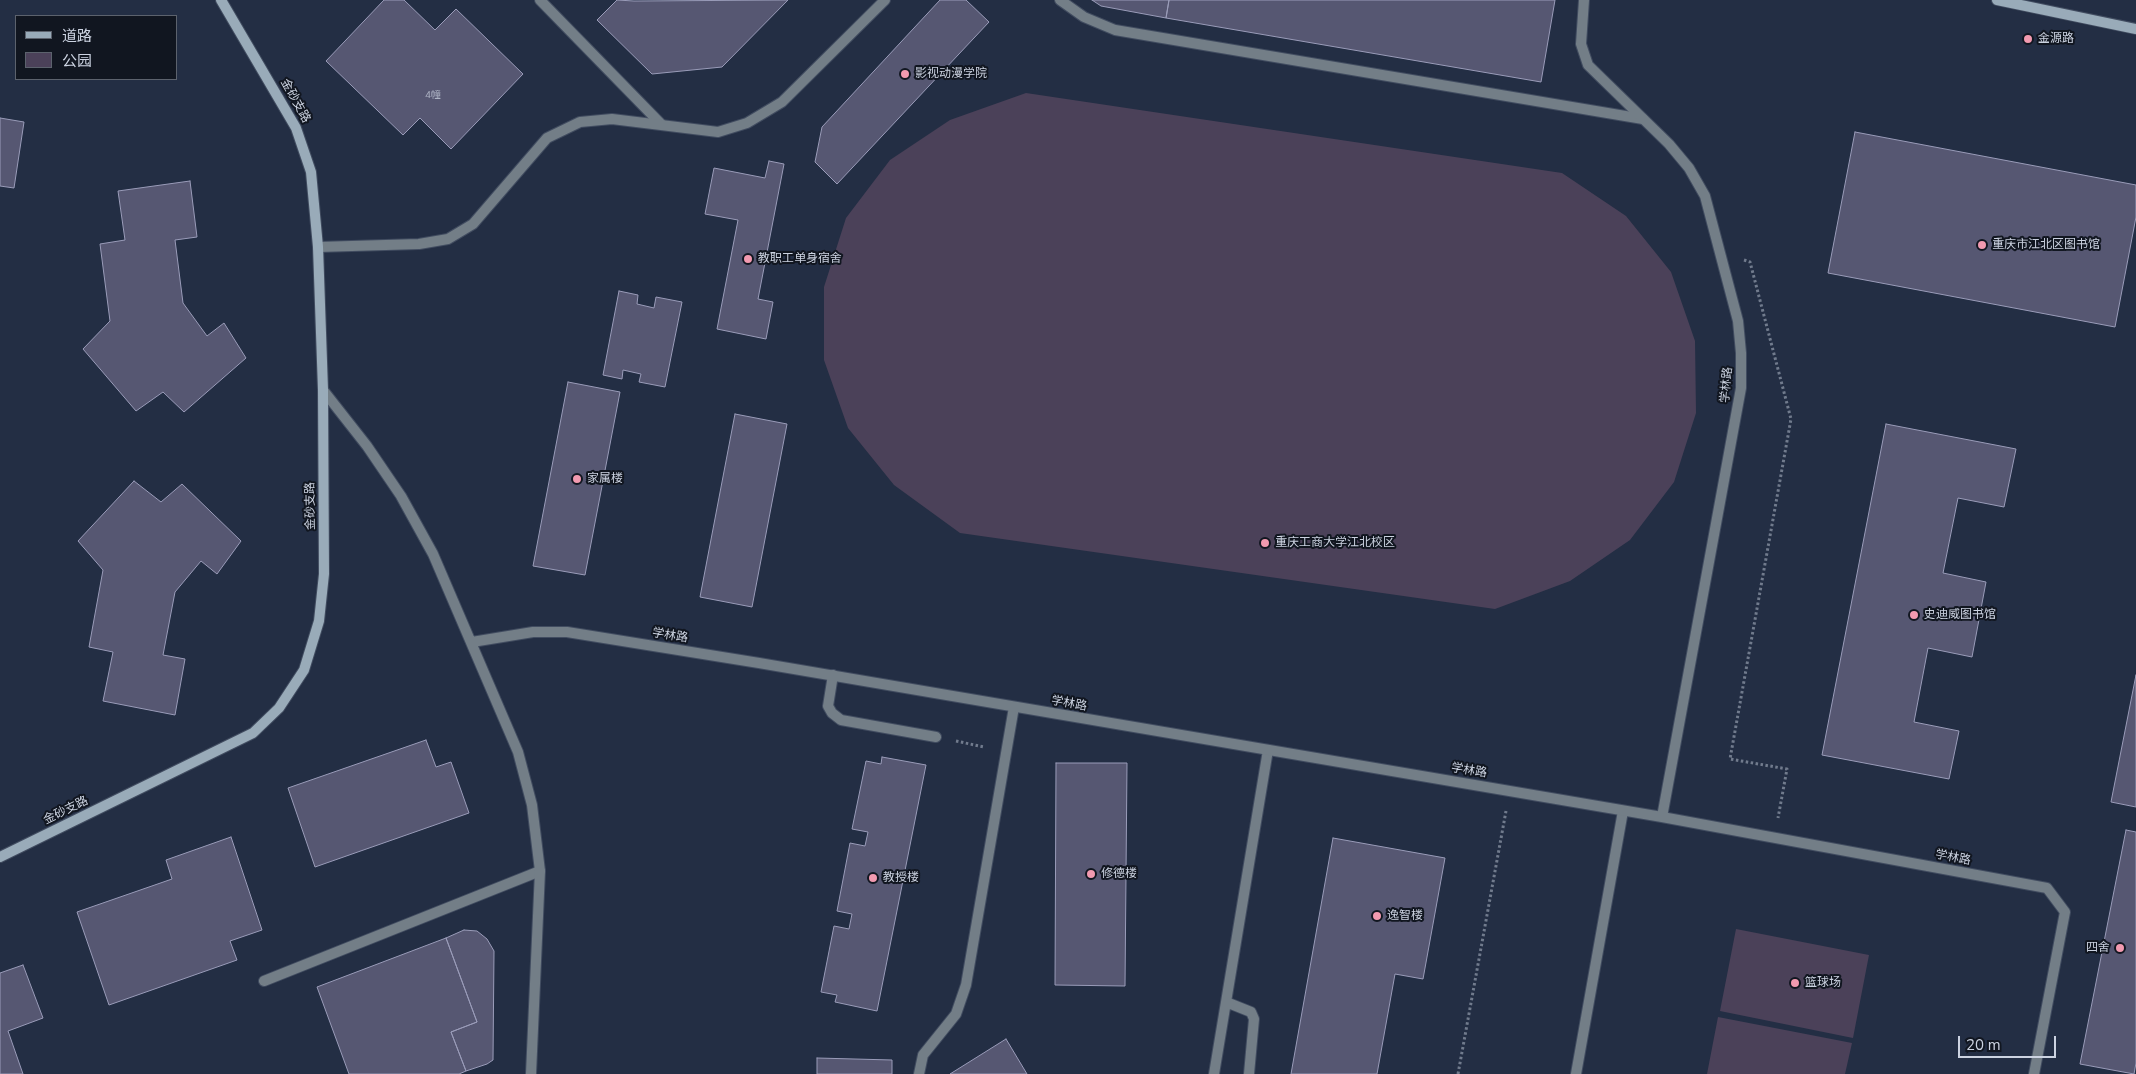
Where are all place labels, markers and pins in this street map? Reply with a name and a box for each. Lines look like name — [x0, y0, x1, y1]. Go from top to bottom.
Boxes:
place label: 金源路 — [2038, 32, 2074, 46]
marker: 金源路 — [2022, 33, 2034, 45]
place label: 影视动漫学院 — [915, 67, 987, 81]
marker: 影视动漫学院 — [899, 68, 911, 80]
place label: 重庆市江北区图书馆 — [1992, 238, 2100, 252]
marker: 重庆市江北区图书馆 — [1976, 239, 1988, 251]
place label: 教职工单身宿舍 — [758, 252, 842, 266]
marker: 教职工单身宿舍 — [742, 253, 754, 265]
place label: 家属楼 — [587, 472, 623, 486]
marker: 家属楼 — [571, 473, 583, 485]
place label: 重庆工商大学江北校区 — [1275, 536, 1395, 550]
marker: 重庆工商大学江北校区 — [1259, 537, 1271, 549]
place label: 史迪威图书馆 — [1924, 608, 1996, 622]
marker: 史迪威图书馆 — [1908, 609, 1920, 621]
place label: 修德楼 — [1101, 867, 1137, 881]
marker: 修德楼 — [1085, 868, 1097, 880]
place label: 教授楼 — [883, 871, 919, 885]
marker: 教授楼 — [867, 872, 879, 884]
place label: 逸智楼 — [1387, 909, 1423, 923]
marker: 逸智楼 — [1371, 910, 1383, 922]
place label: 四舍 — [2086, 941, 2110, 955]
marker: 四舍 — [2114, 942, 2126, 954]
place label: 篮球场 — [1805, 976, 1841, 990]
marker: 篮球场 — [1789, 977, 1801, 989]

